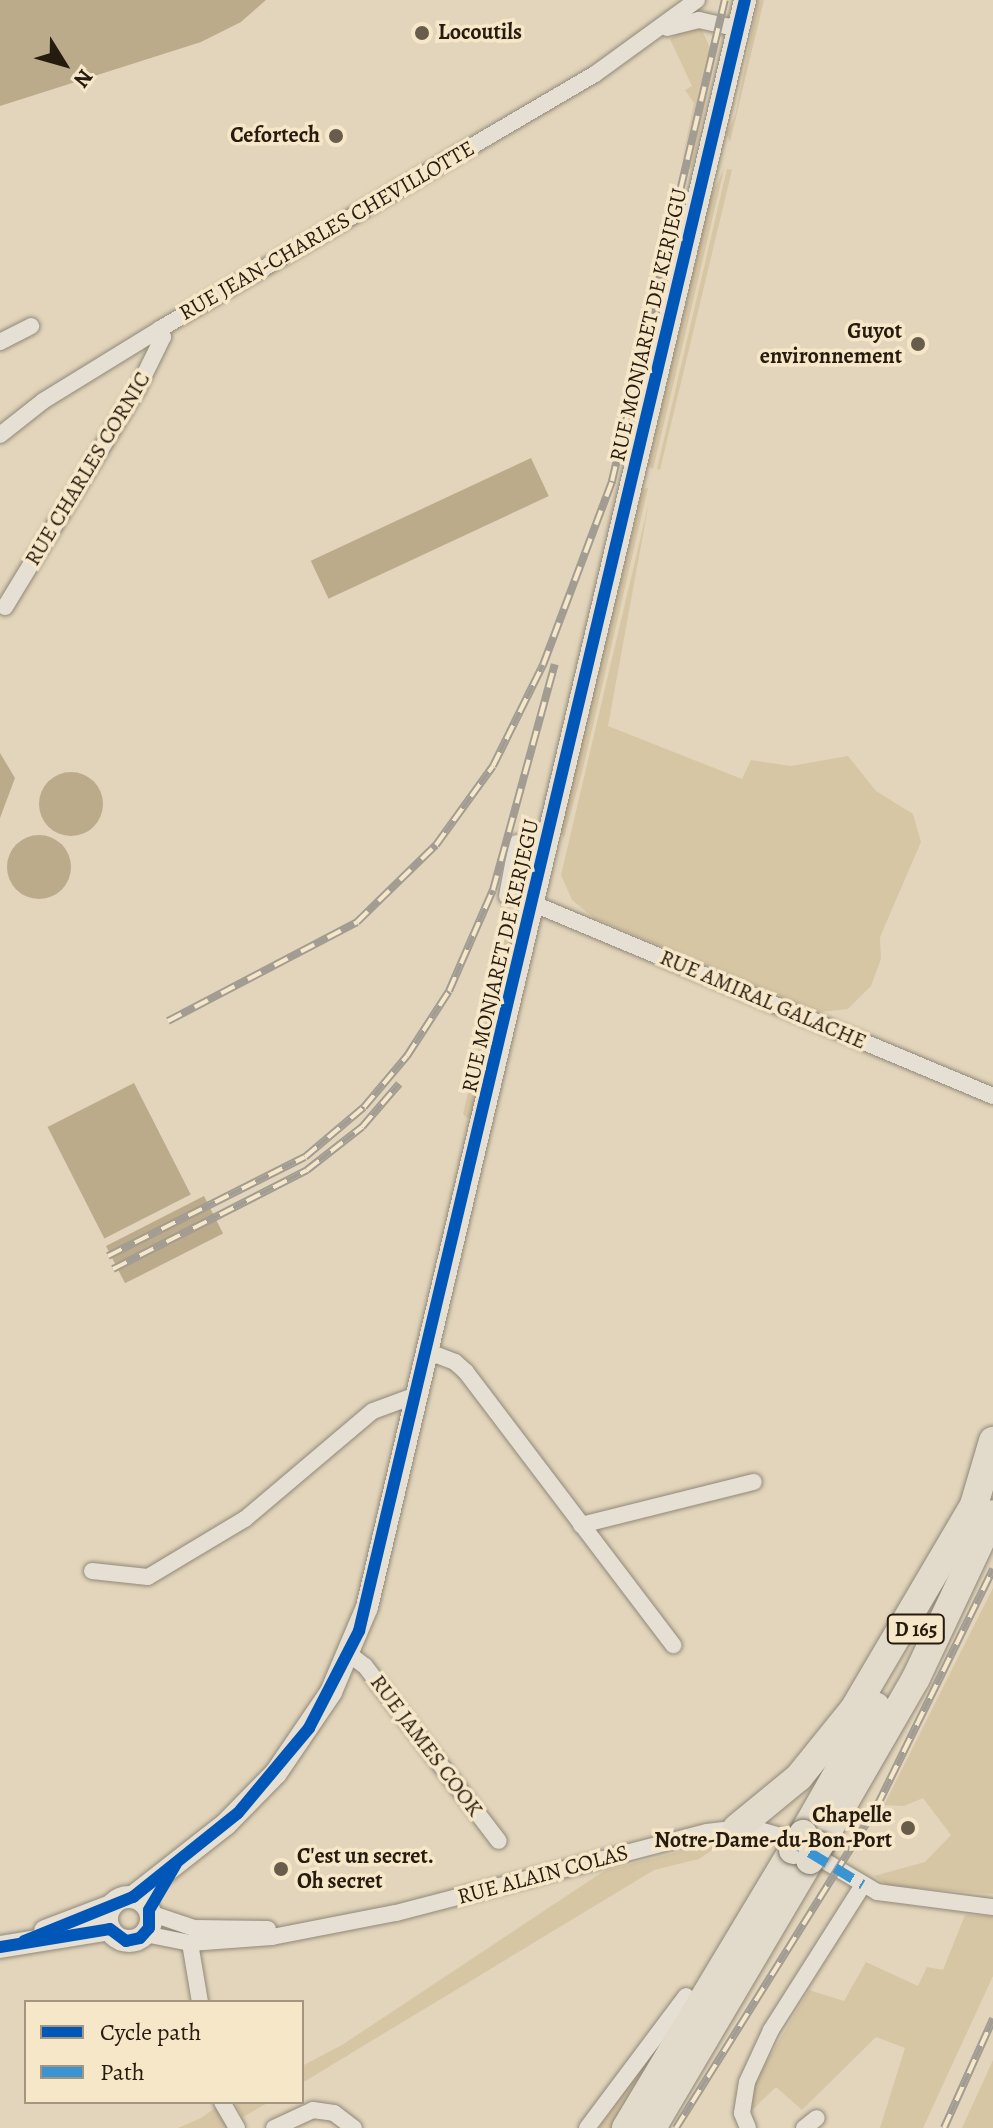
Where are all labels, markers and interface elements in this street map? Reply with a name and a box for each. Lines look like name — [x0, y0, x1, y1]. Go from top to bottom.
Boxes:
place label: Locoutils — [438, 20, 522, 46]
north arrow — [24, 24, 104, 104]
marker: Locoutils — [413, 24, 431, 42]
text: N — [66, 63, 100, 94]
place label: Cefortech — [230, 123, 320, 149]
marker: Cefortech — [327, 127, 345, 145]
street label: RUE JEAN-CHARLES CHEVILLOTTE — [175, 135, 479, 327]
street label: RUE MONJARET DE KERJEGU — [605, 186, 693, 464]
place label: Guyot environnement — [760, 318, 902, 370]
marker: Guyot environnement — [909, 335, 927, 353]
street label: RUE CHARLES CORNIC — [20, 367, 156, 571]
street label: RUE MONJARET DE KERJEGU — [457, 817, 545, 1095]
street label: RUE AMIRAL GALACHE — [656, 945, 870, 1055]
road number: D 165 — [886, 1613, 946, 1645]
street label: RUE JAMES COOK — [364, 1670, 488, 1822]
place label: Chapelle Notre-Dame-du-Bon-Port — [654, 1802, 892, 1854]
marker: Chapelle Notre-Dame-du-Bon-Port — [899, 1819, 917, 1837]
street label: RUE ALAIN COLAS — [455, 1839, 631, 1911]
place label: C'est un secret. Oh secret — [297, 1843, 434, 1894]
marker: C'est un secret. Oh secret — [272, 1860, 290, 1878]
legend — [24, 2000, 304, 2104]
text: Cycle path — [100, 2016, 201, 2048]
text: Path — [100, 2056, 145, 2088]

